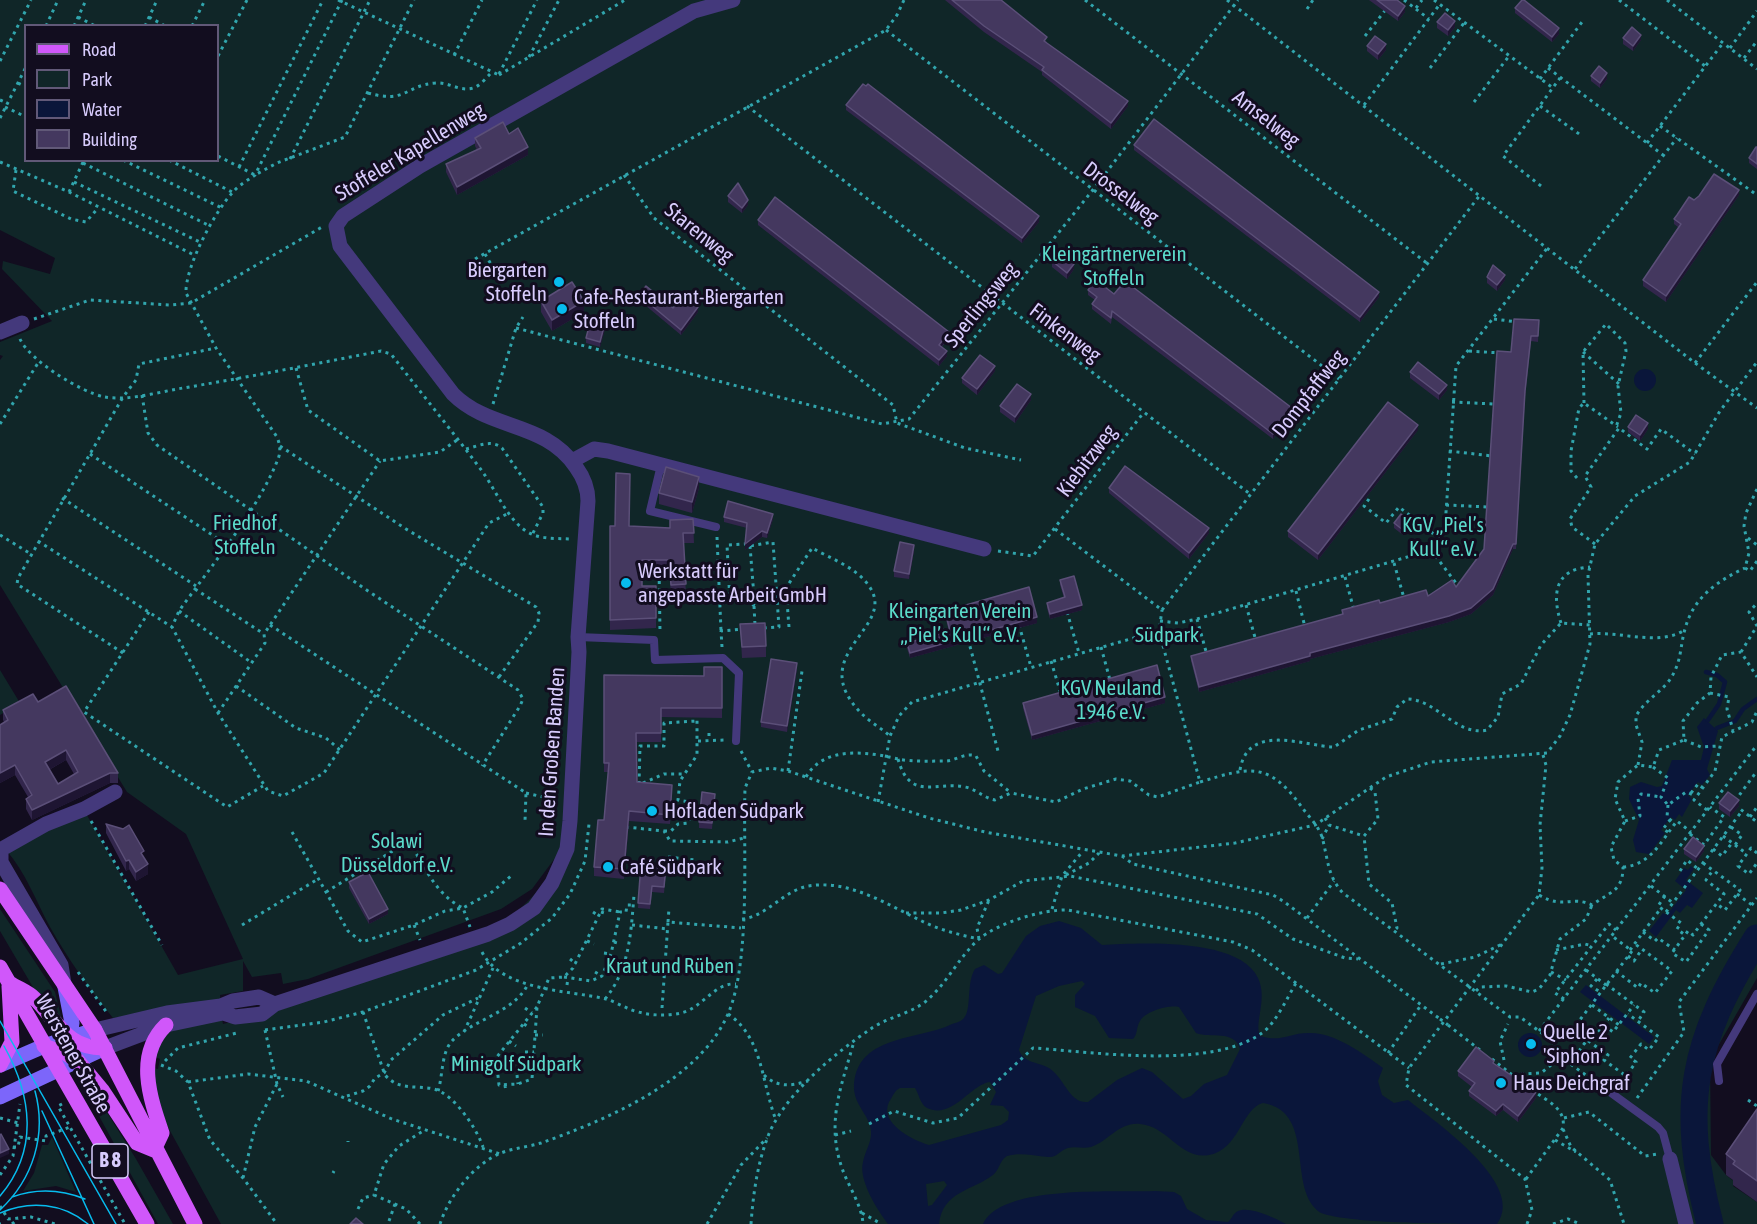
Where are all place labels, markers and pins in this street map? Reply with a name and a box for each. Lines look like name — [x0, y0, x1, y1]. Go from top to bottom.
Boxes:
place label: Biergarten Stoffeln — [467, 257, 547, 307]
marker: Biergarten Stoffeln — [552, 275, 566, 289]
place label: Cafe-Restaurant-Biergarten Stoffeln — [574, 284, 784, 334]
marker: Cafe-Restaurant-Biergarten Stoffeln — [555, 302, 569, 316]
place label: Werkstatt für angepasste Arbeit GmbH — [638, 558, 827, 608]
marker: Werkstatt für angepasste Arbeit GmbH — [619, 576, 633, 590]
place label: Hofladen Südpark — [664, 798, 804, 824]
marker: Hofladen Südpark — [645, 804, 659, 818]
place label: Café Südpark — [620, 854, 721, 880]
marker: Café Südpark — [601, 860, 615, 874]
place label: Quelle 2 'Siphon' — [1543, 1019, 1608, 1069]
marker: Quelle 2 'Siphon' — [1524, 1037, 1538, 1051]
place label: Haus Deichgraf — [1513, 1070, 1630, 1096]
marker: Haus Deichgraf — [1494, 1076, 1508, 1090]

